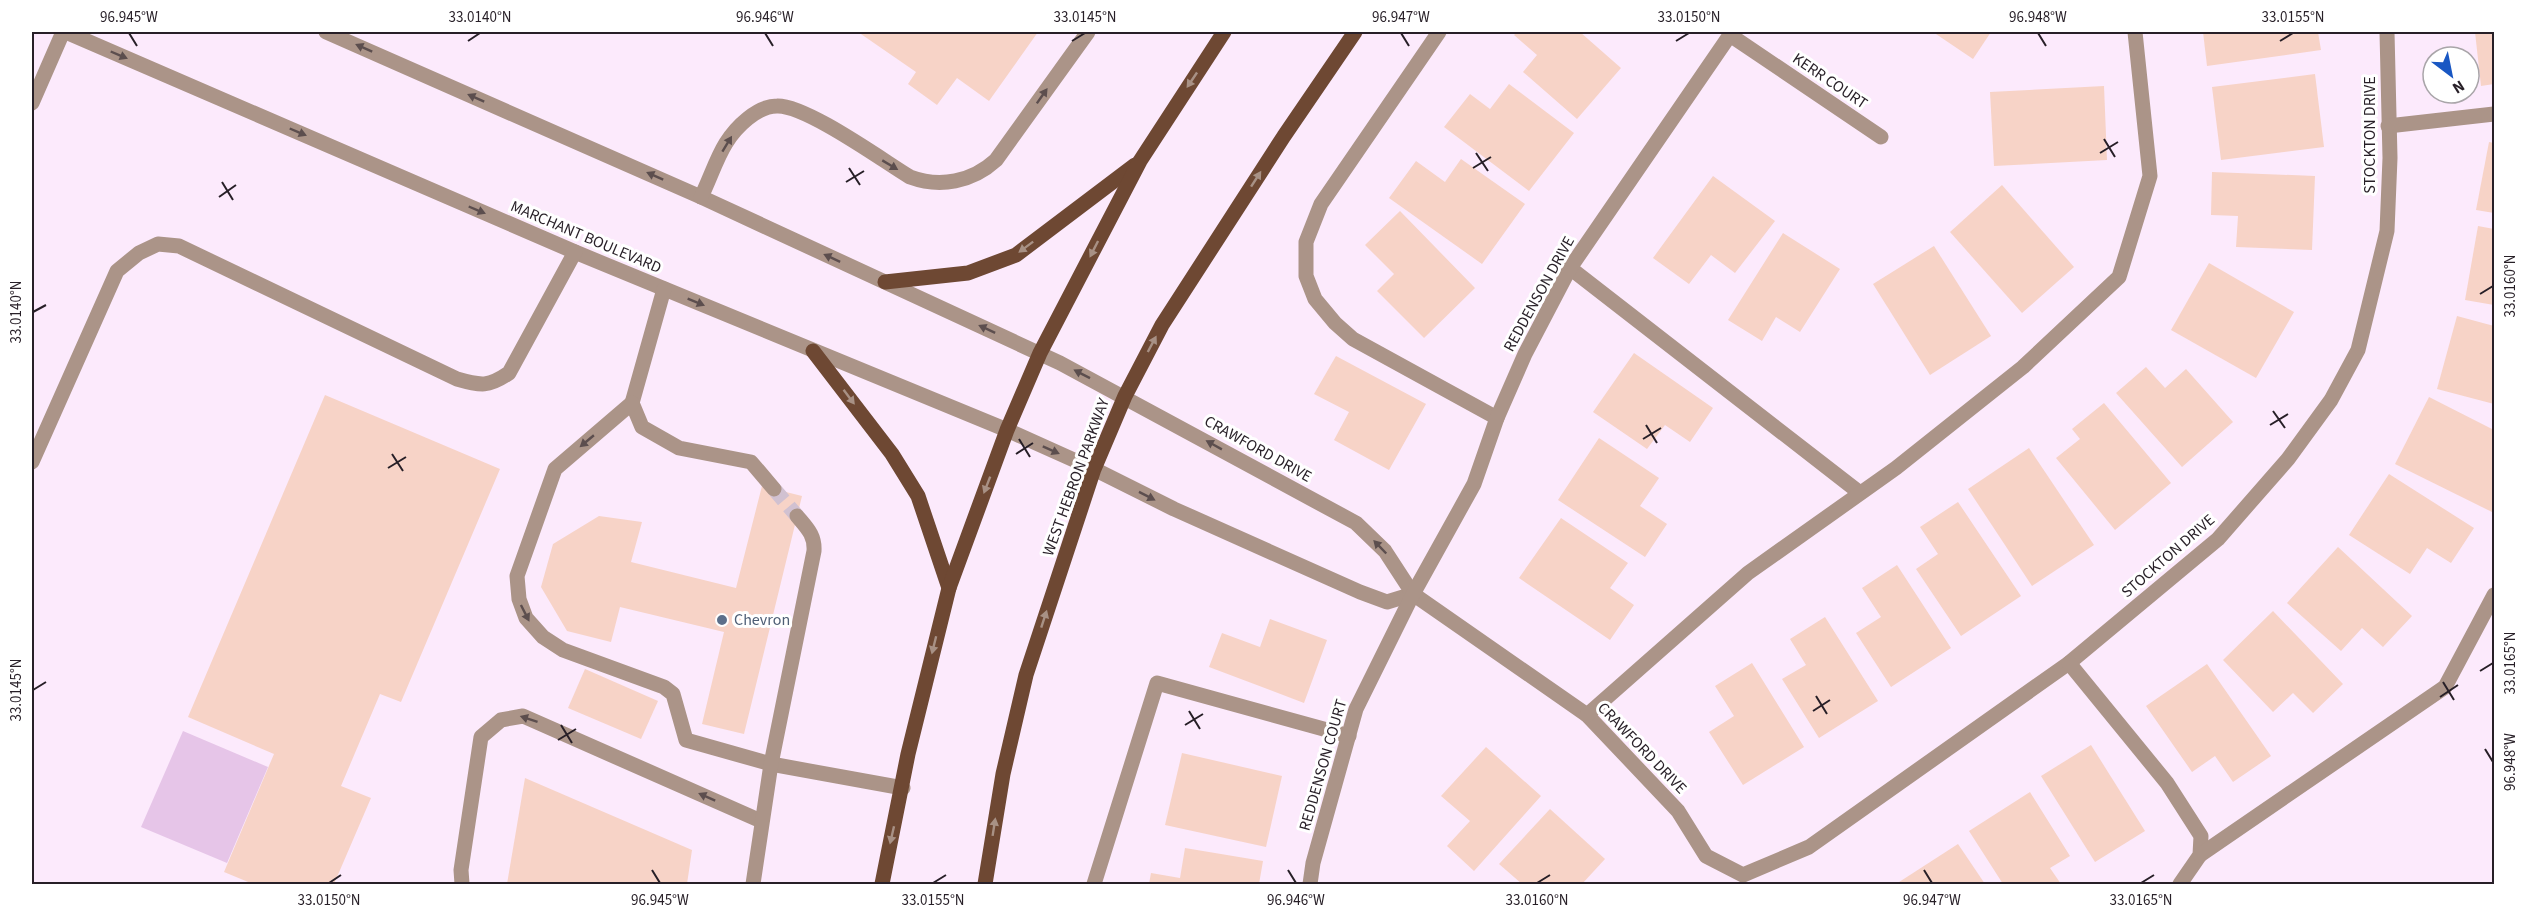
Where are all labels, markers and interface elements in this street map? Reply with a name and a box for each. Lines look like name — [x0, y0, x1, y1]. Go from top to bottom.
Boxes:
text: 96.945°W — [100, 7, 158, 28]
text: 33.0140°N — [448, 7, 512, 28]
text: 96.946°W — [736, 7, 794, 28]
text: 33.0145°N — [1053, 7, 1117, 28]
text: 96.947°W — [1372, 7, 1430, 28]
text: 33.0150°N — [1657, 7, 1721, 28]
text: 96.948°W — [2009, 7, 2067, 28]
text: 33.0155°N — [2261, 7, 2325, 28]
one-way arrow — [354, 43, 372, 53]
north arrow — [2421, 45, 2481, 105]
street label: KERR COURT — [1788, 48, 1872, 114]
one-way arrow — [111, 50, 129, 60]
one-way arrow — [1187, 72, 1198, 88]
text: N — [2448, 75, 2469, 99]
street label: STOCKTON DRIVE — [2359, 76, 2381, 194]
one-way arrow — [1036, 89, 1048, 105]
one-way arrow — [468, 93, 485, 102]
one-way arrow — [290, 128, 307, 137]
one-way arrow — [721, 136, 732, 153]
one-way arrow — [882, 160, 898, 171]
one-way arrow — [1250, 171, 1261, 187]
one-way arrow — [646, 172, 663, 181]
street label: MARCHANT BOULEVARD — [507, 195, 665, 279]
one-way arrow — [469, 205, 487, 215]
street label: REDDENSON DRIVE — [1498, 232, 1580, 356]
one-way arrow — [1089, 240, 1099, 257]
one-way arrow — [1018, 241, 1034, 253]
one-way arrow — [823, 252, 841, 262]
text: 33.0160°N — [2500, 254, 2521, 318]
text: 33.0140°N — [6, 280, 27, 344]
one-way arrow — [687, 297, 705, 307]
one-way arrow — [978, 324, 995, 333]
one-way arrow — [1147, 336, 1157, 353]
one-way arrow — [1074, 369, 1091, 379]
one-way arrow — [842, 389, 855, 405]
street label: WEST HEBRON PARKWAY — [1037, 395, 1115, 559]
street label: CRAWFORD DRIVE — [1200, 410, 1316, 488]
one-way arrow — [579, 435, 595, 448]
one-way arrow — [1206, 440, 1223, 450]
one-way arrow — [1042, 445, 1059, 454]
one-way arrow — [981, 476, 991, 494]
one-way arrow — [1138, 491, 1155, 500]
street label: STOCKTON DRIVE — [2116, 509, 2220, 603]
one-way arrow — [1373, 540, 1387, 554]
one-way arrow — [520, 604, 530, 622]
place label: Chevron — [734, 609, 790, 631]
one-way arrow — [1040, 610, 1050, 628]
marker: Chevron — [715, 613, 729, 627]
text: 33.0165°N — [2500, 631, 2521, 695]
one-way arrow — [928, 636, 938, 654]
text: 33.0145°N — [6, 658, 27, 722]
street label: REDDENSON COURT — [1294, 696, 1352, 833]
street label: CRAWFORD DRIVE — [1592, 697, 1692, 799]
one-way arrow — [520, 714, 538, 723]
text: 96.948°W — [2500, 733, 2521, 791]
one-way arrow — [698, 792, 716, 802]
one-way arrow — [990, 817, 999, 836]
one-way arrow — [886, 826, 896, 845]
text: 33.0150°N — [297, 890, 361, 911]
text: 96.945°W — [631, 890, 689, 911]
text: 33.0155°N — [901, 890, 965, 911]
text: 96.946°W — [1267, 890, 1325, 911]
text: 33.0160°N — [1505, 890, 1569, 911]
text: 96.947°W — [1903, 890, 1961, 911]
text: 33.0165°N — [2109, 890, 2173, 911]

